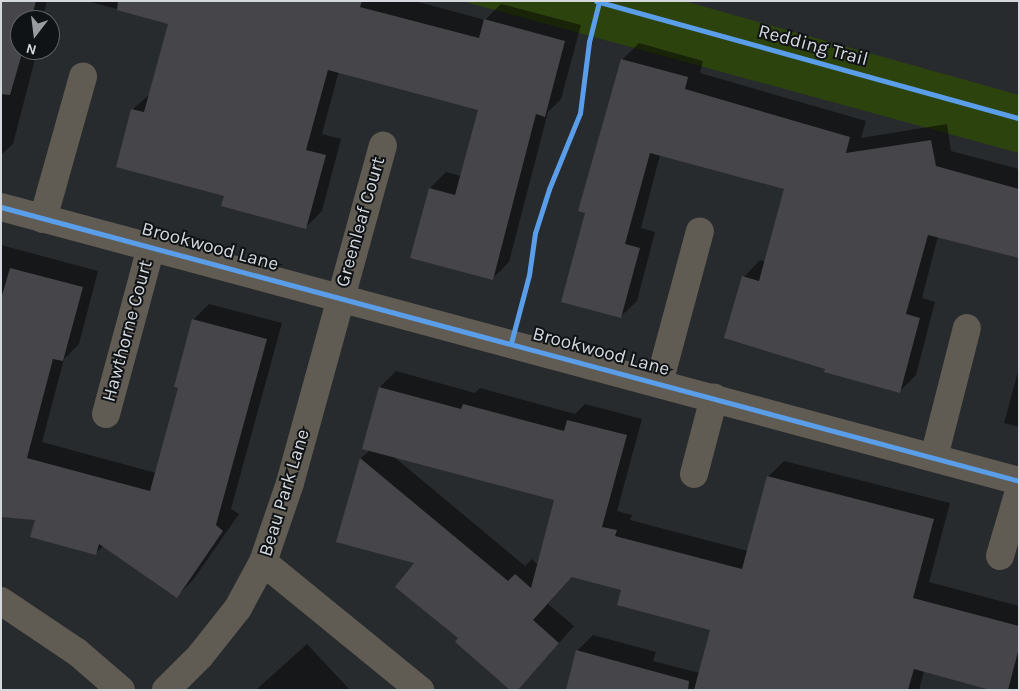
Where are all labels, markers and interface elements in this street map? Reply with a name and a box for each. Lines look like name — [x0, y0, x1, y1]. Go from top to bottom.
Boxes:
north arrow — [10, 10, 60, 60]
street label: Redding Trail — [756, 20, 870, 72]
text: N — [24, 39, 38, 59]
street label: Greenleaf Court — [332, 154, 390, 290]
street label: Brookwood Lane — [139, 218, 281, 276]
street label: Hawthorne Court — [98, 258, 158, 404]
street label: Brookwood Lane — [530, 323, 672, 381]
street label: Beau Park Lane — [255, 427, 315, 559]

